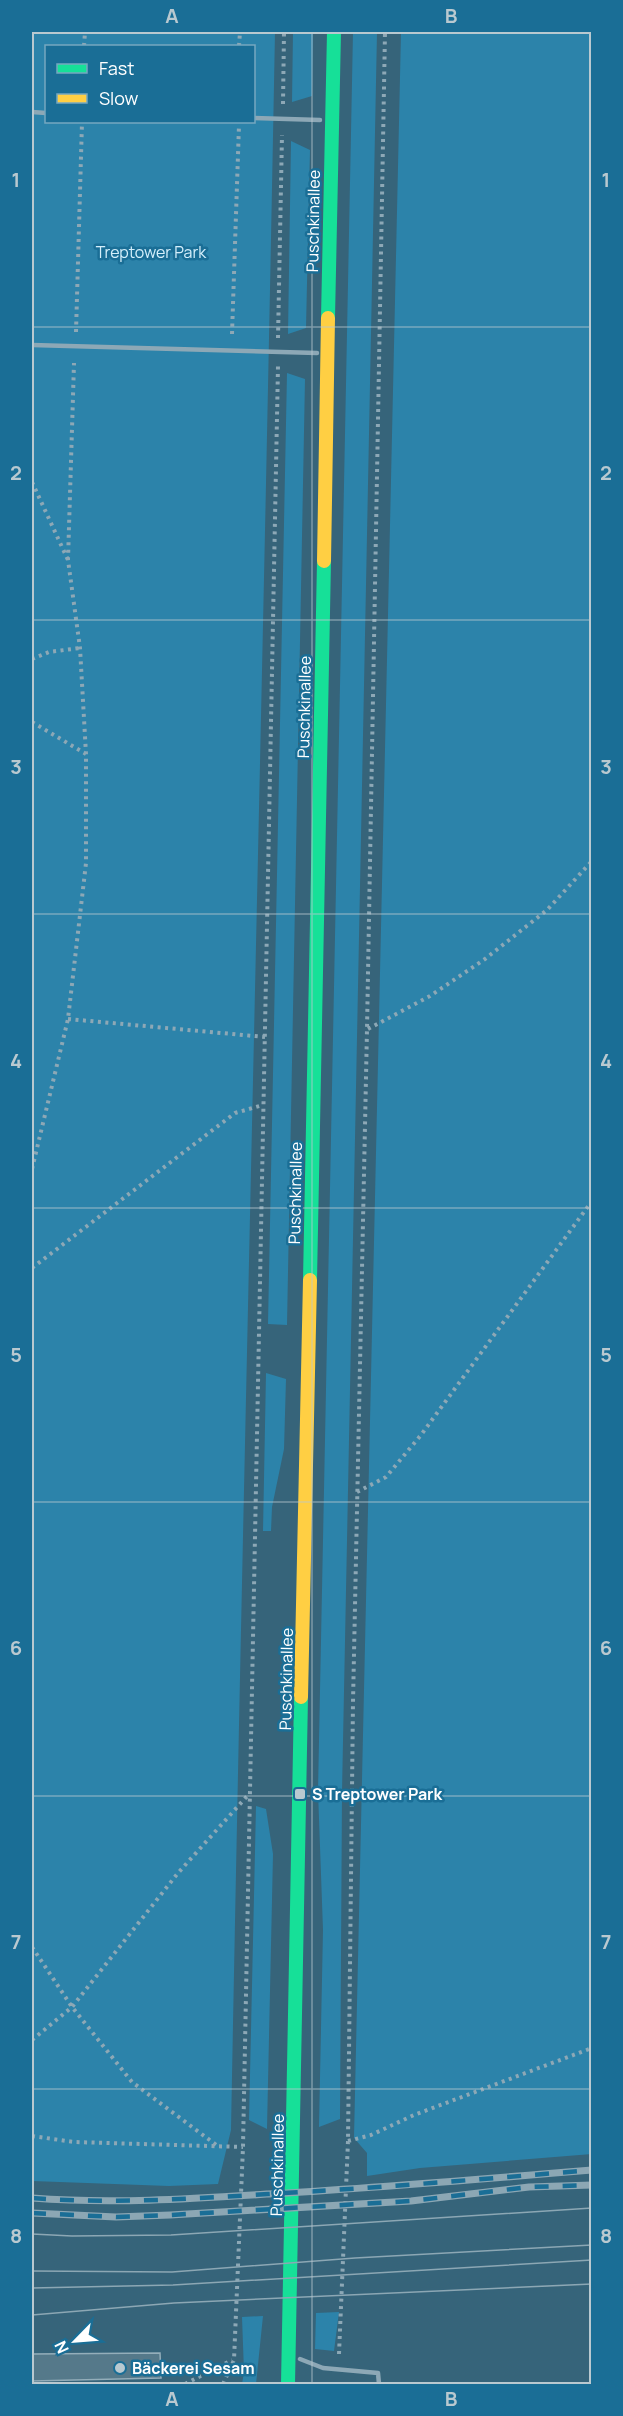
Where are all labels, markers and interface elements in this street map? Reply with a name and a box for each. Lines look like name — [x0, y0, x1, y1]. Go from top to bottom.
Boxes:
text: A — [165, 2, 179, 29]
text: B — [445, 2, 458, 29]
legend — [45, 45, 255, 123]
text: Fast — [99, 56, 134, 80]
text: Slow — [99, 86, 139, 110]
text: 1 — [12, 166, 20, 193]
text: 1 — [602, 166, 610, 193]
street label: Puschkinallee — [301, 170, 325, 272]
park label: Treptower Park — [96, 241, 207, 263]
text: 2 — [10, 459, 22, 486]
text: 2 — [600, 459, 612, 486]
street label: Puschkinallee — [292, 656, 316, 758]
text: 3 — [10, 753, 22, 780]
text: 3 — [600, 753, 612, 780]
text: 4 — [10, 1047, 22, 1074]
text: 4 — [600, 1047, 612, 1074]
street label: Puschkinallee — [283, 1142, 307, 1244]
text: 5 — [10, 1341, 22, 1368]
text: 5 — [600, 1341, 612, 1368]
street label: Puschkinallee — [274, 1628, 298, 1730]
text: 6 — [10, 1634, 22, 1661]
text: 6 — [600, 1634, 612, 1661]
place label: S Treptower Park — [312, 1783, 442, 1805]
marker: S Treptower Park — [293, 1787, 307, 1801]
text: 7 — [11, 1928, 21, 1955]
text: 7 — [601, 1928, 611, 1955]
street label: Puschkinallee — [265, 2114, 289, 2216]
text: 8 — [10, 2222, 22, 2249]
text: 8 — [600, 2222, 612, 2249]
north arrow — [45, 2311, 105, 2371]
text: N — [49, 2337, 74, 2357]
place label: Bäckerei Sesam — [132, 2357, 255, 2379]
marker: Bäckerei Sesam — [113, 2361, 127, 2375]
text: A — [165, 2385, 179, 2412]
text: B — [445, 2385, 458, 2412]

